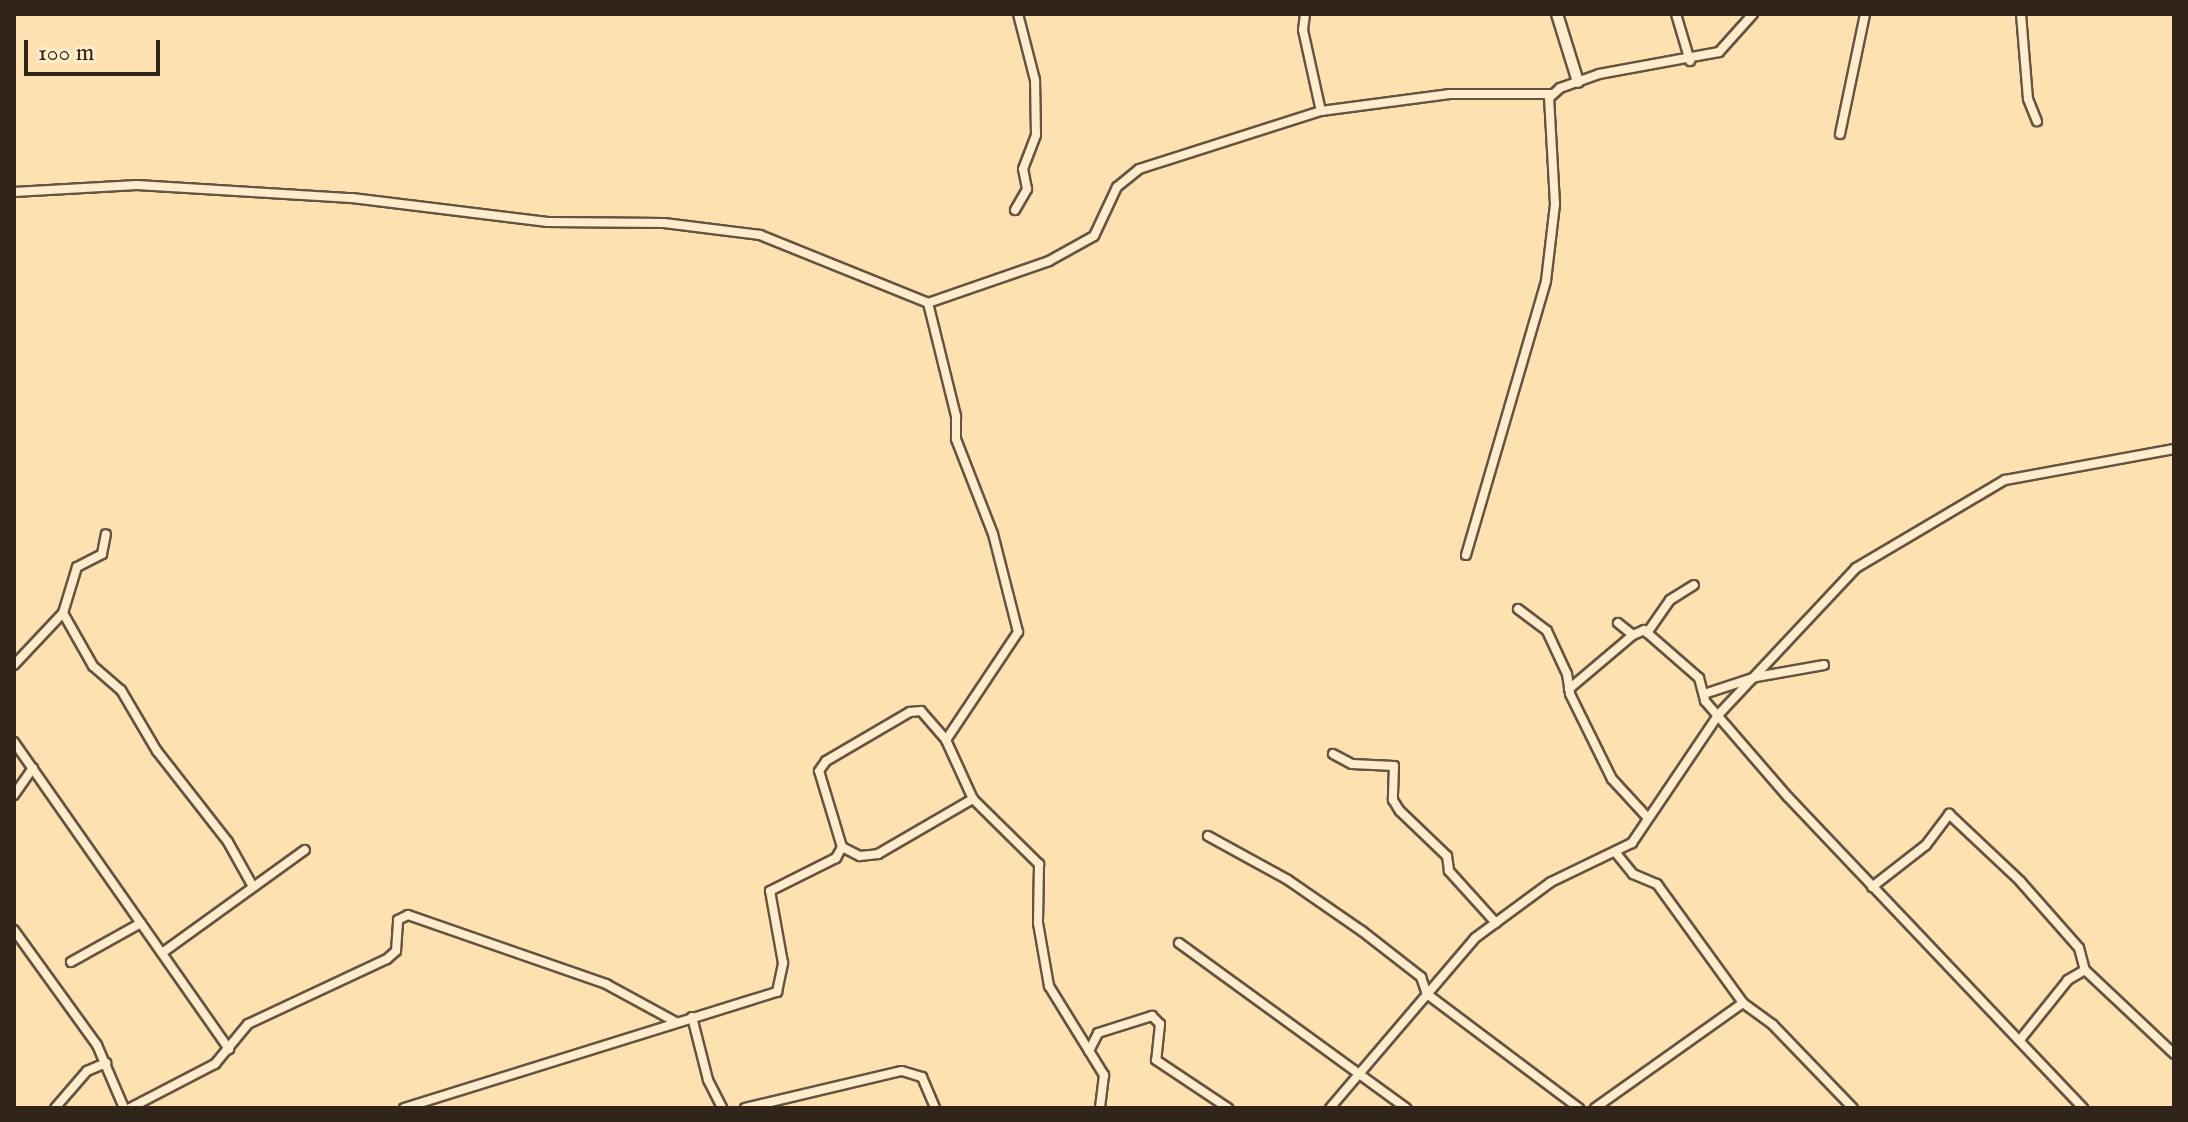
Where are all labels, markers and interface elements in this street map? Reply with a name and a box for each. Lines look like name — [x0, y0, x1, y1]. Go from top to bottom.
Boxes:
scale bar — [28, 24, 164, 74]
text: 100 m — [38, 38, 94, 69]

